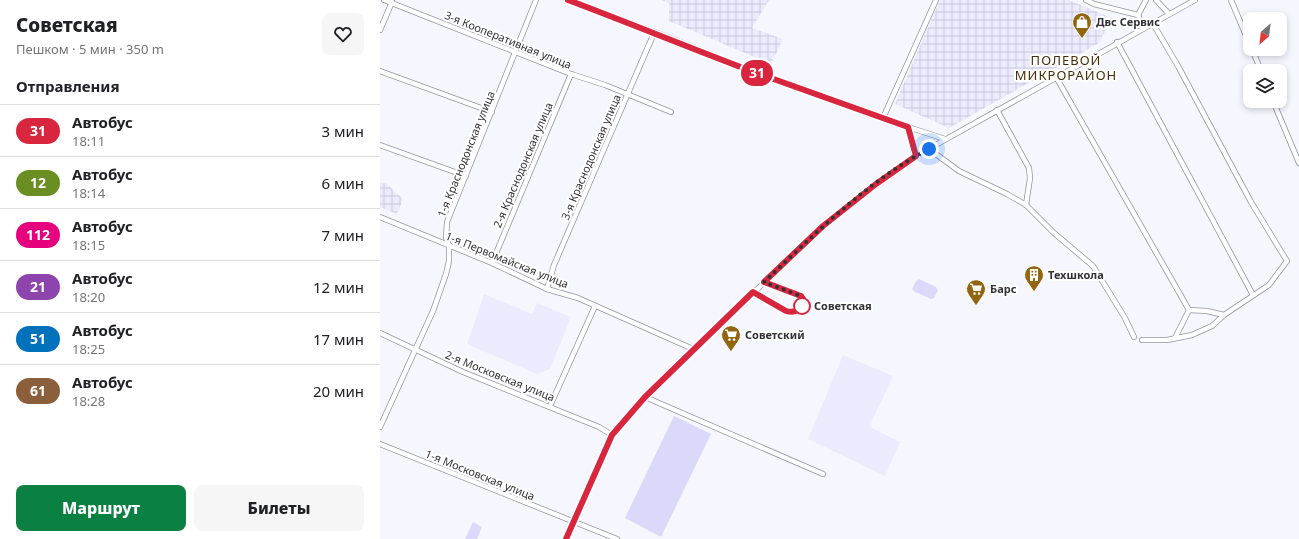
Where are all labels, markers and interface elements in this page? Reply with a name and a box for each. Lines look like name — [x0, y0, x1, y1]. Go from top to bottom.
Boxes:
street label: 3-я Кооперативная улица — [443, 7, 574, 72]
shop icon: Двс Сервис — [1071, 11, 1093, 39]
text: Советская — [16, 12, 118, 38]
north arrow — [1243, 12, 1287, 56]
map controls — [1243, 12, 1287, 108]
button: heart — [322, 13, 364, 55]
place label: Двс Сервис — [1096, 14, 1160, 29]
text: Пешком · 5 мин · 350 m — [16, 40, 164, 58]
district label: ПОЛЕВОЙ МИКРОРАЙОН — [1015, 51, 1117, 84]
line badge: 31 — [739, 60, 775, 86]
text: 31 — [749, 63, 765, 82]
button: layers — [1243, 64, 1287, 108]
text: Отправления — [16, 76, 120, 96]
street label: 1-я Краснодонская улица — [433, 88, 498, 219]
street label: 3-я Краснодонская улица — [557, 92, 624, 222]
street label: 2-я Краснодонская улица — [489, 100, 556, 230]
text: Автобус — [72, 112, 133, 132]
text: 31 — [30, 121, 46, 140]
text: 3 мин — [321, 121, 364, 141]
text: 18:11 — [72, 132, 105, 150]
your location — [919, 139, 939, 159]
text: Автобус — [72, 164, 133, 184]
text: 12 — [30, 173, 46, 192]
text: 6 мин — [321, 173, 364, 193]
text: 18:14 — [72, 184, 105, 202]
text: Автобус — [72, 216, 133, 236]
text: 112 — [26, 225, 50, 244]
text: 7 мин — [321, 225, 364, 245]
street label: 1-я Первомайская улица — [443, 228, 571, 291]
text: 18:15 — [72, 236, 105, 254]
building icon: Техшкола — [1023, 264, 1045, 292]
place label: Техшкола — [1048, 267, 1104, 282]
text: Автобус — [72, 268, 133, 288]
text: 21 — [30, 277, 46, 296]
text: 12 мин — [313, 277, 364, 297]
supermarket icon: Барс — [965, 278, 987, 306]
place label: Барс — [990, 281, 1017, 296]
text: 18:20 — [72, 288, 105, 306]
marker: Советская — [793, 297, 811, 315]
place label: Советская — [814, 298, 872, 313]
text: Автобус — [72, 320, 133, 340]
supermarket icon: Советский — [720, 324, 742, 352]
place label: Советский — [745, 327, 805, 342]
text: 51 — [30, 329, 46, 348]
text: 17 мин — [313, 329, 364, 349]
text: 18:25 — [72, 340, 105, 358]
street label: 2-я Московская улица — [443, 347, 557, 404]
text: Автобус — [72, 372, 133, 392]
text: 61 — [30, 381, 46, 400]
text: 20 мин — [313, 381, 364, 401]
text: 18:28 — [72, 392, 105, 410]
street label: 1-я Московская улица — [423, 446, 537, 503]
button: Маршрут — [16, 485, 186, 531]
button: Билеты — [194, 485, 364, 531]

